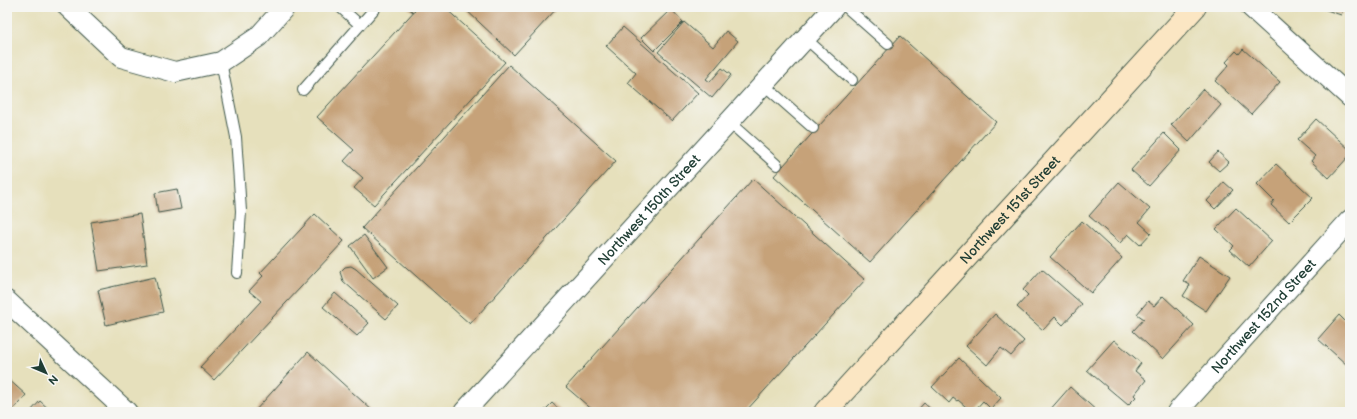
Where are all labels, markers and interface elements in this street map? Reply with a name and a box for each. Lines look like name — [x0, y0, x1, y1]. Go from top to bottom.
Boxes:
street label: Northwest 150th Street — [594, 151, 705, 269]
street label: Northwest 151st Street — [957, 152, 1064, 268]
street label: Northwest 152nd Street — [1208, 255, 1320, 377]
north arrow — [26, 353, 66, 393]
text: N — [45, 372, 60, 387]

